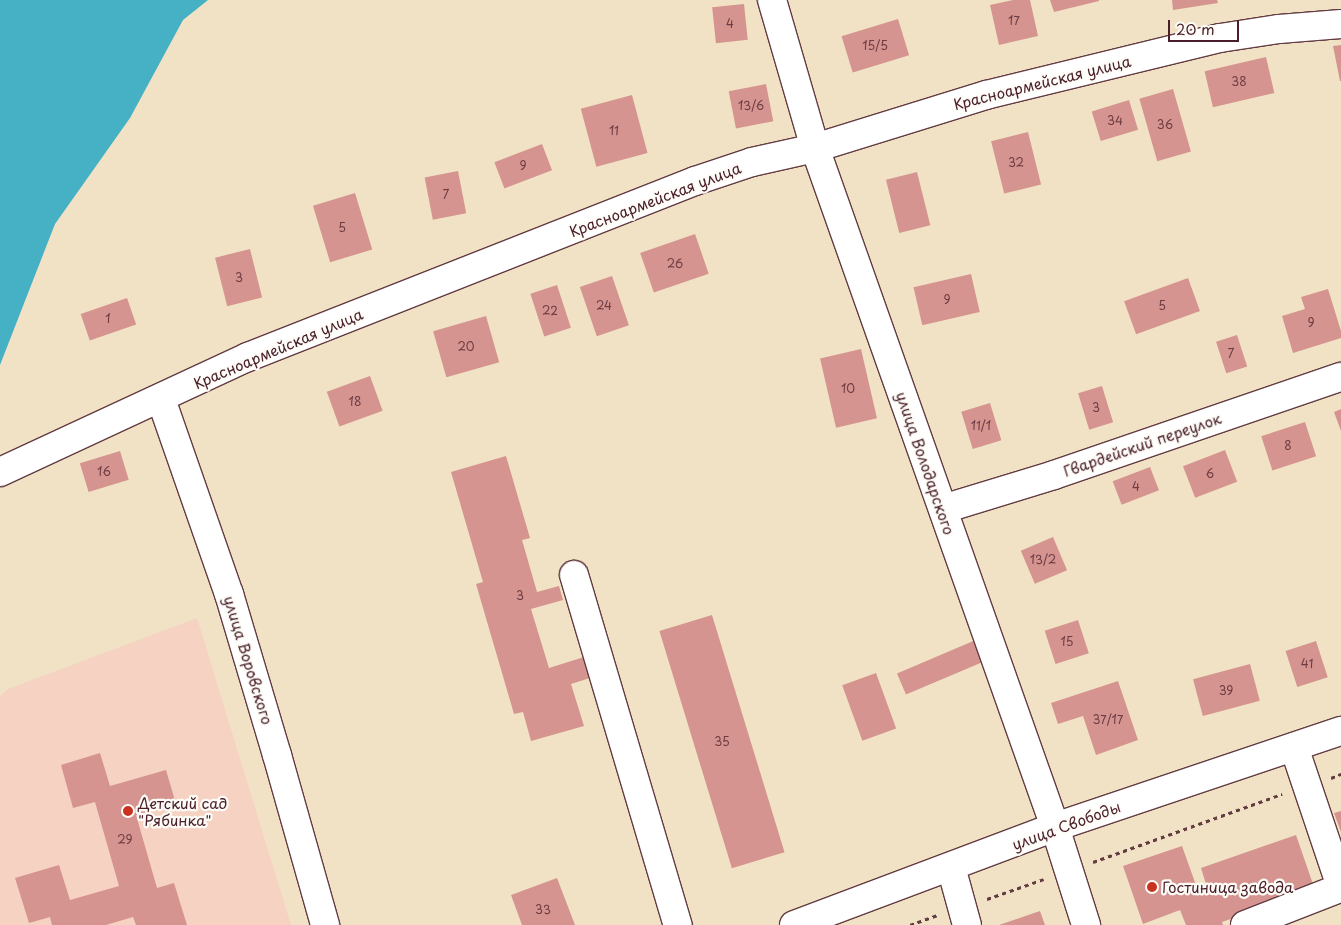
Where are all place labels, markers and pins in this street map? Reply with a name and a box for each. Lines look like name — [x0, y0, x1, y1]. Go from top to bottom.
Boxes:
place label: Детский сад "Рябинка" — [138, 793, 229, 828]
marker: Детский сад "Рябинка" — [122, 805, 134, 817]
place label: Гостиница завода — [1162, 878, 1294, 896]
marker: Гостиница завода — [1146, 881, 1158, 893]

